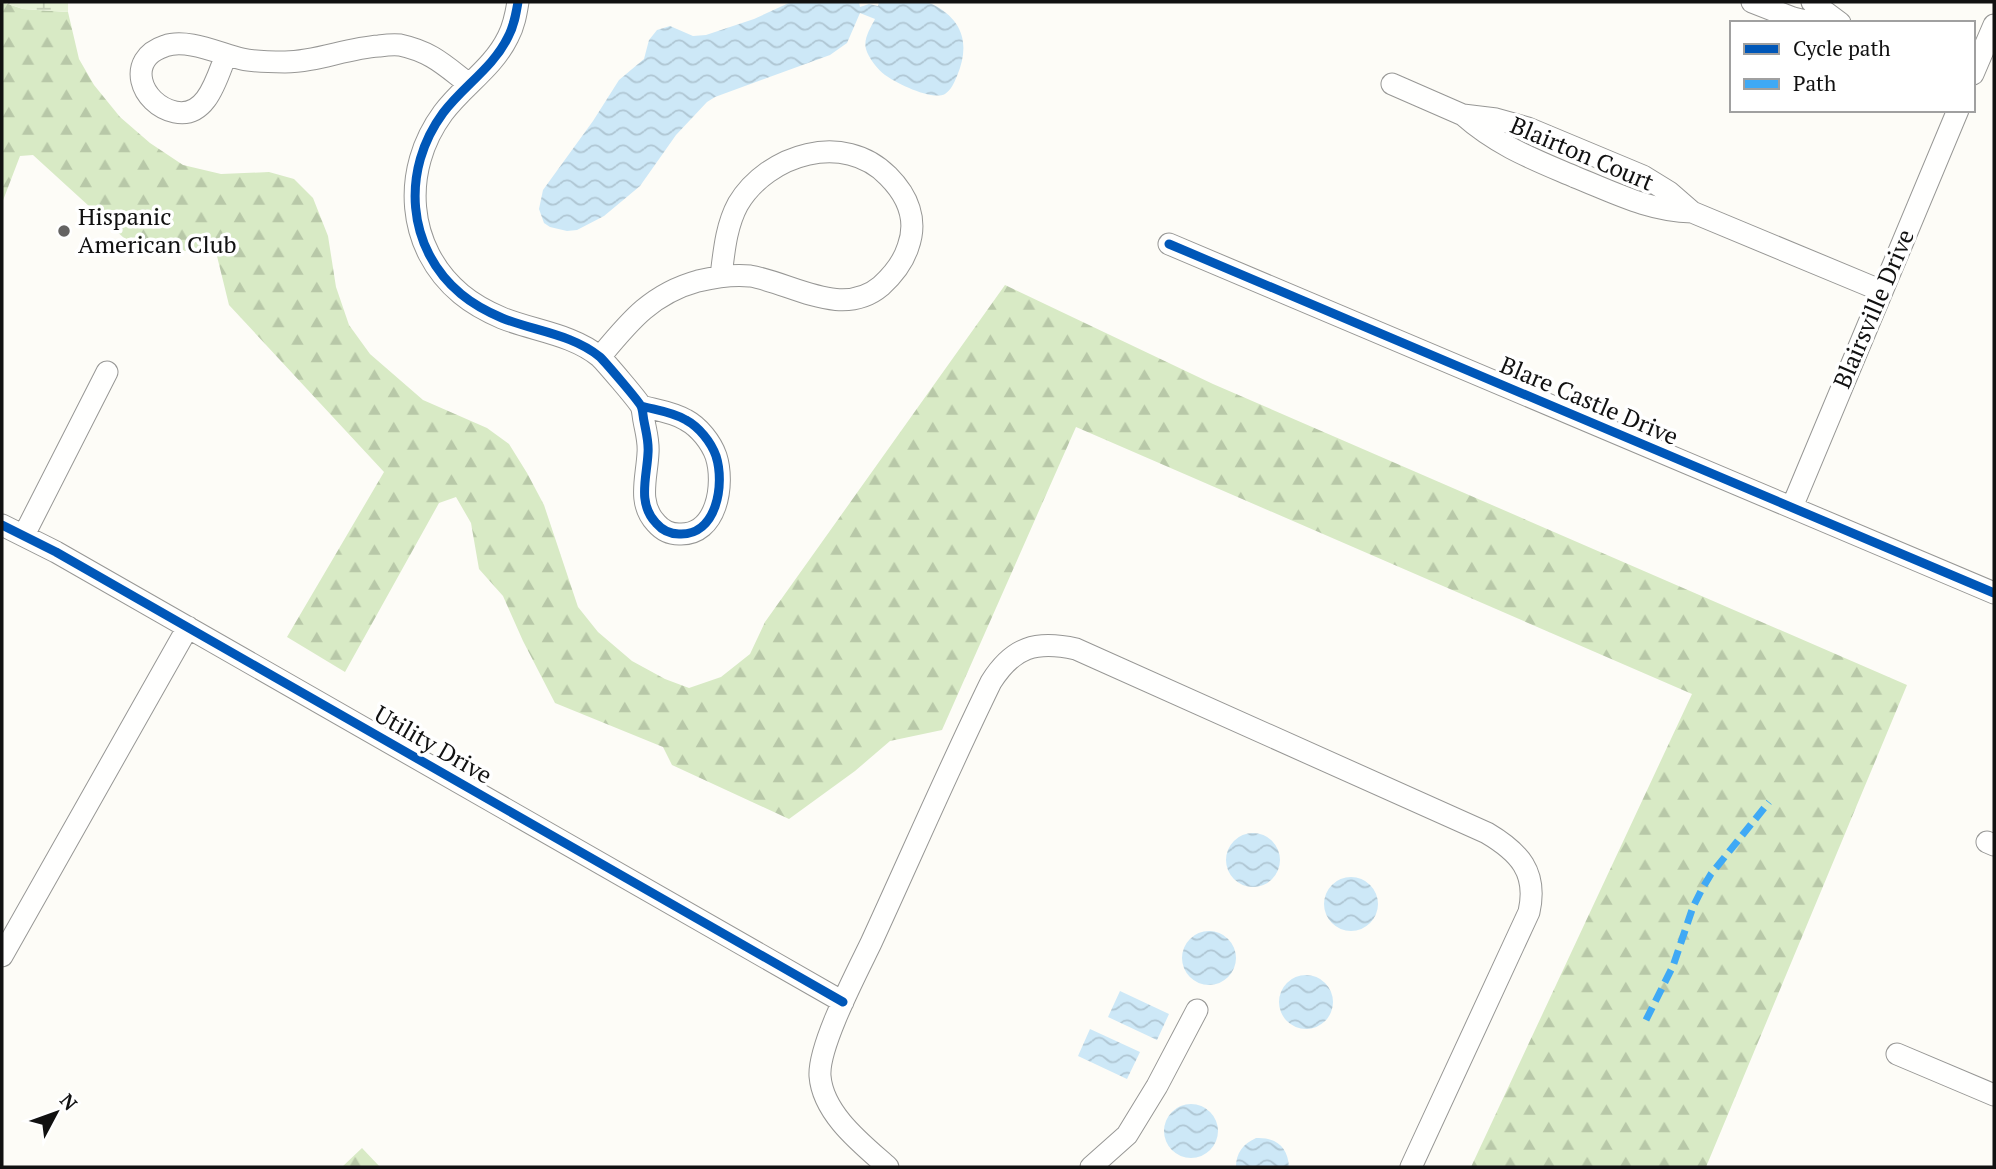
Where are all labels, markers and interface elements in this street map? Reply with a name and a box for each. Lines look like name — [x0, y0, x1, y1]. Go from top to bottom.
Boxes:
legend — [1730, 21, 1975, 112]
text: Cycle path — [1793, 34, 1891, 62]
text: Path — [1793, 69, 1836, 97]
street label: Blairton Court — [1506, 108, 1659, 198]
place label: Hispanic American Club — [78, 200, 237, 260]
marker: Hispanic American Club — [56, 223, 72, 239]
street label: Blairsville Drive — [1825, 224, 1921, 393]
street label: Blare Castle Drive — [1495, 348, 1683, 452]
street label: Utility Drive — [369, 698, 498, 791]
north arrow — [21, 1078, 91, 1148]
text: N — [55, 1088, 84, 1116]

